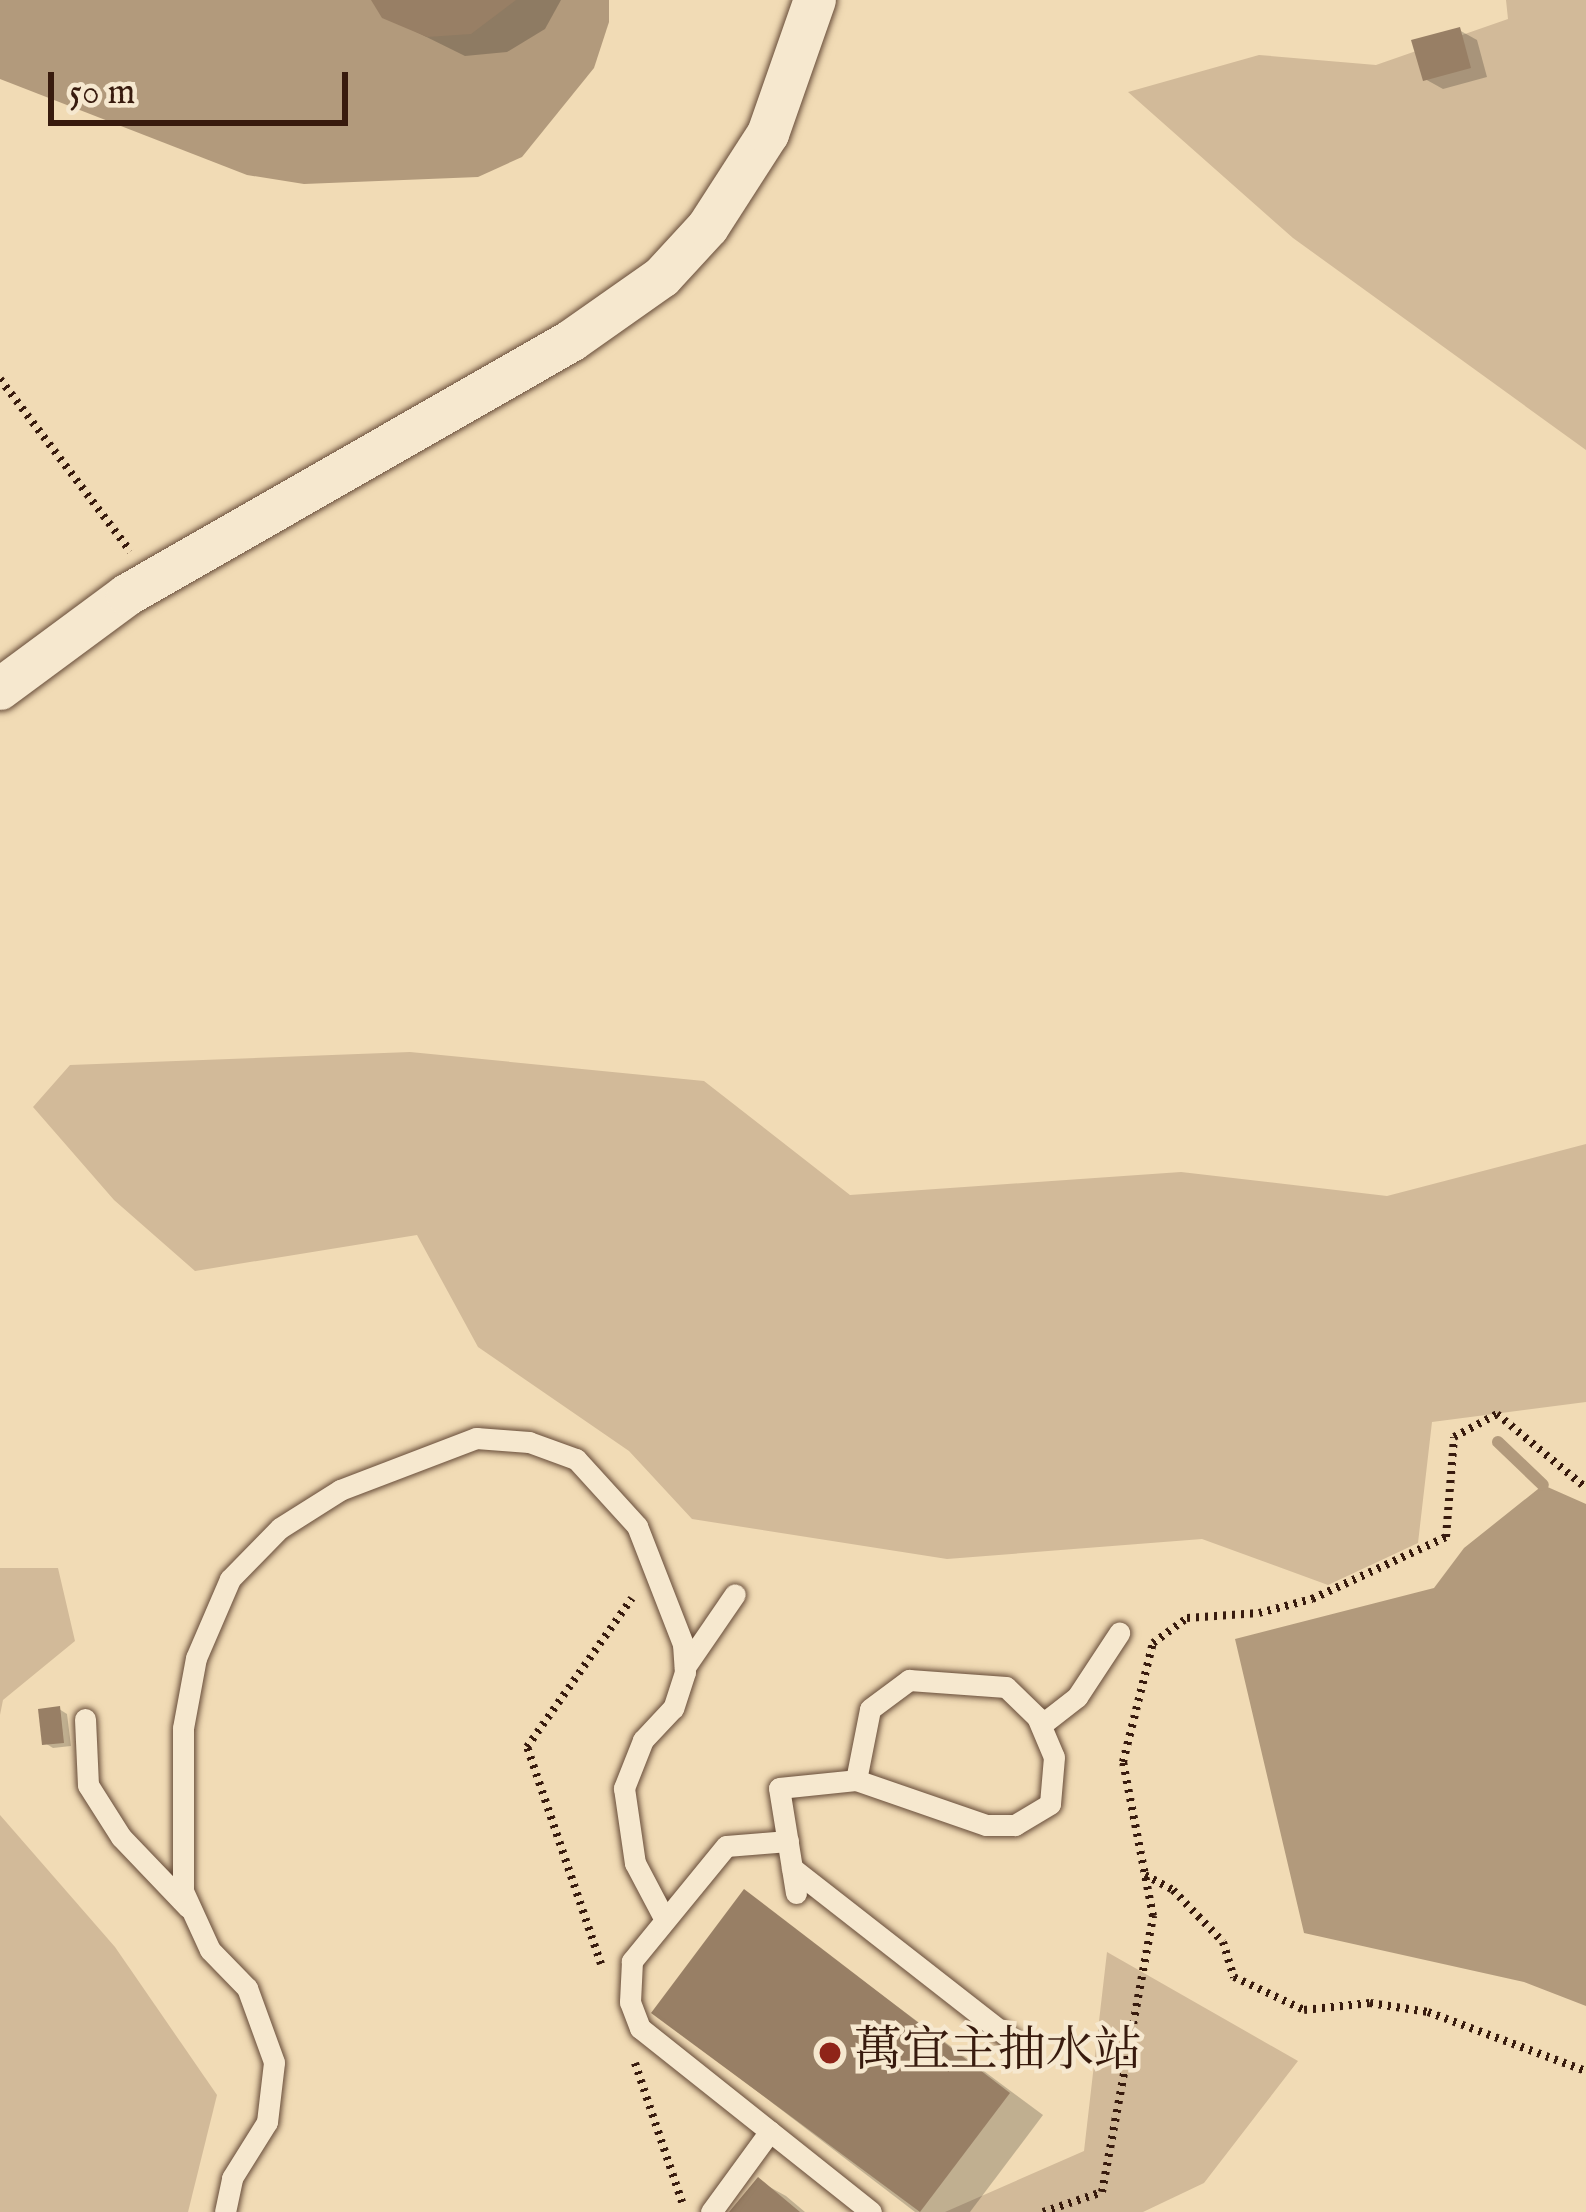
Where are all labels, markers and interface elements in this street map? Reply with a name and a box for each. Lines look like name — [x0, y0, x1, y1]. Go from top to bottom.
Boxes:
scale bar — [54, 48, 354, 122]
text: 50 m — [69, 70, 135, 116]
place label: 萬宜主抽水站 — [854, 2024, 1142, 2082]
marker: 萬宜主抽水站 — [817, 2040, 843, 2066]

